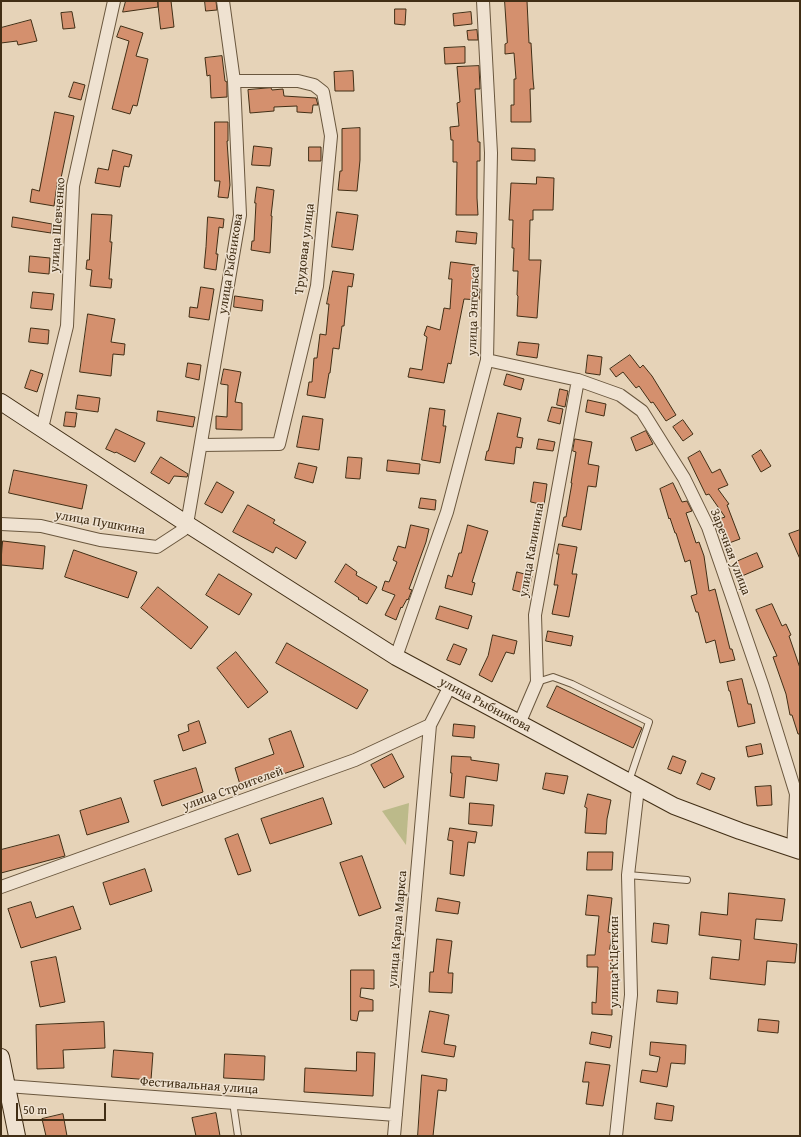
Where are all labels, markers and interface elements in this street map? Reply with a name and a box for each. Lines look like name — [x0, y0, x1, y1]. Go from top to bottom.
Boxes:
street label: улица Шевченко — [47, 177, 69, 273]
street label: Трудовая улица — [292, 203, 318, 295]
street label: улица Рыбникова — [215, 212, 247, 316]
street label: улица Энгельса — [465, 266, 483, 356]
street label: улица Калинина — [516, 501, 548, 599]
street label: улица Пушкина — [54, 507, 146, 539]
street label: Заречная улица — [706, 507, 754, 597]
street label: улица Рыбникова — [436, 674, 534, 736]
street label: улица Строителей — [181, 764, 285, 814]
street label: улица Карла Маркса — [385, 870, 411, 988]
street label: улица К.Цеткин — [607, 916, 623, 1008]
street label: Фестивальная улица — [139, 1074, 259, 1098]
scale bar — [18, 1095, 108, 1121]
text: 50 m — [23, 1101, 47, 1118]

